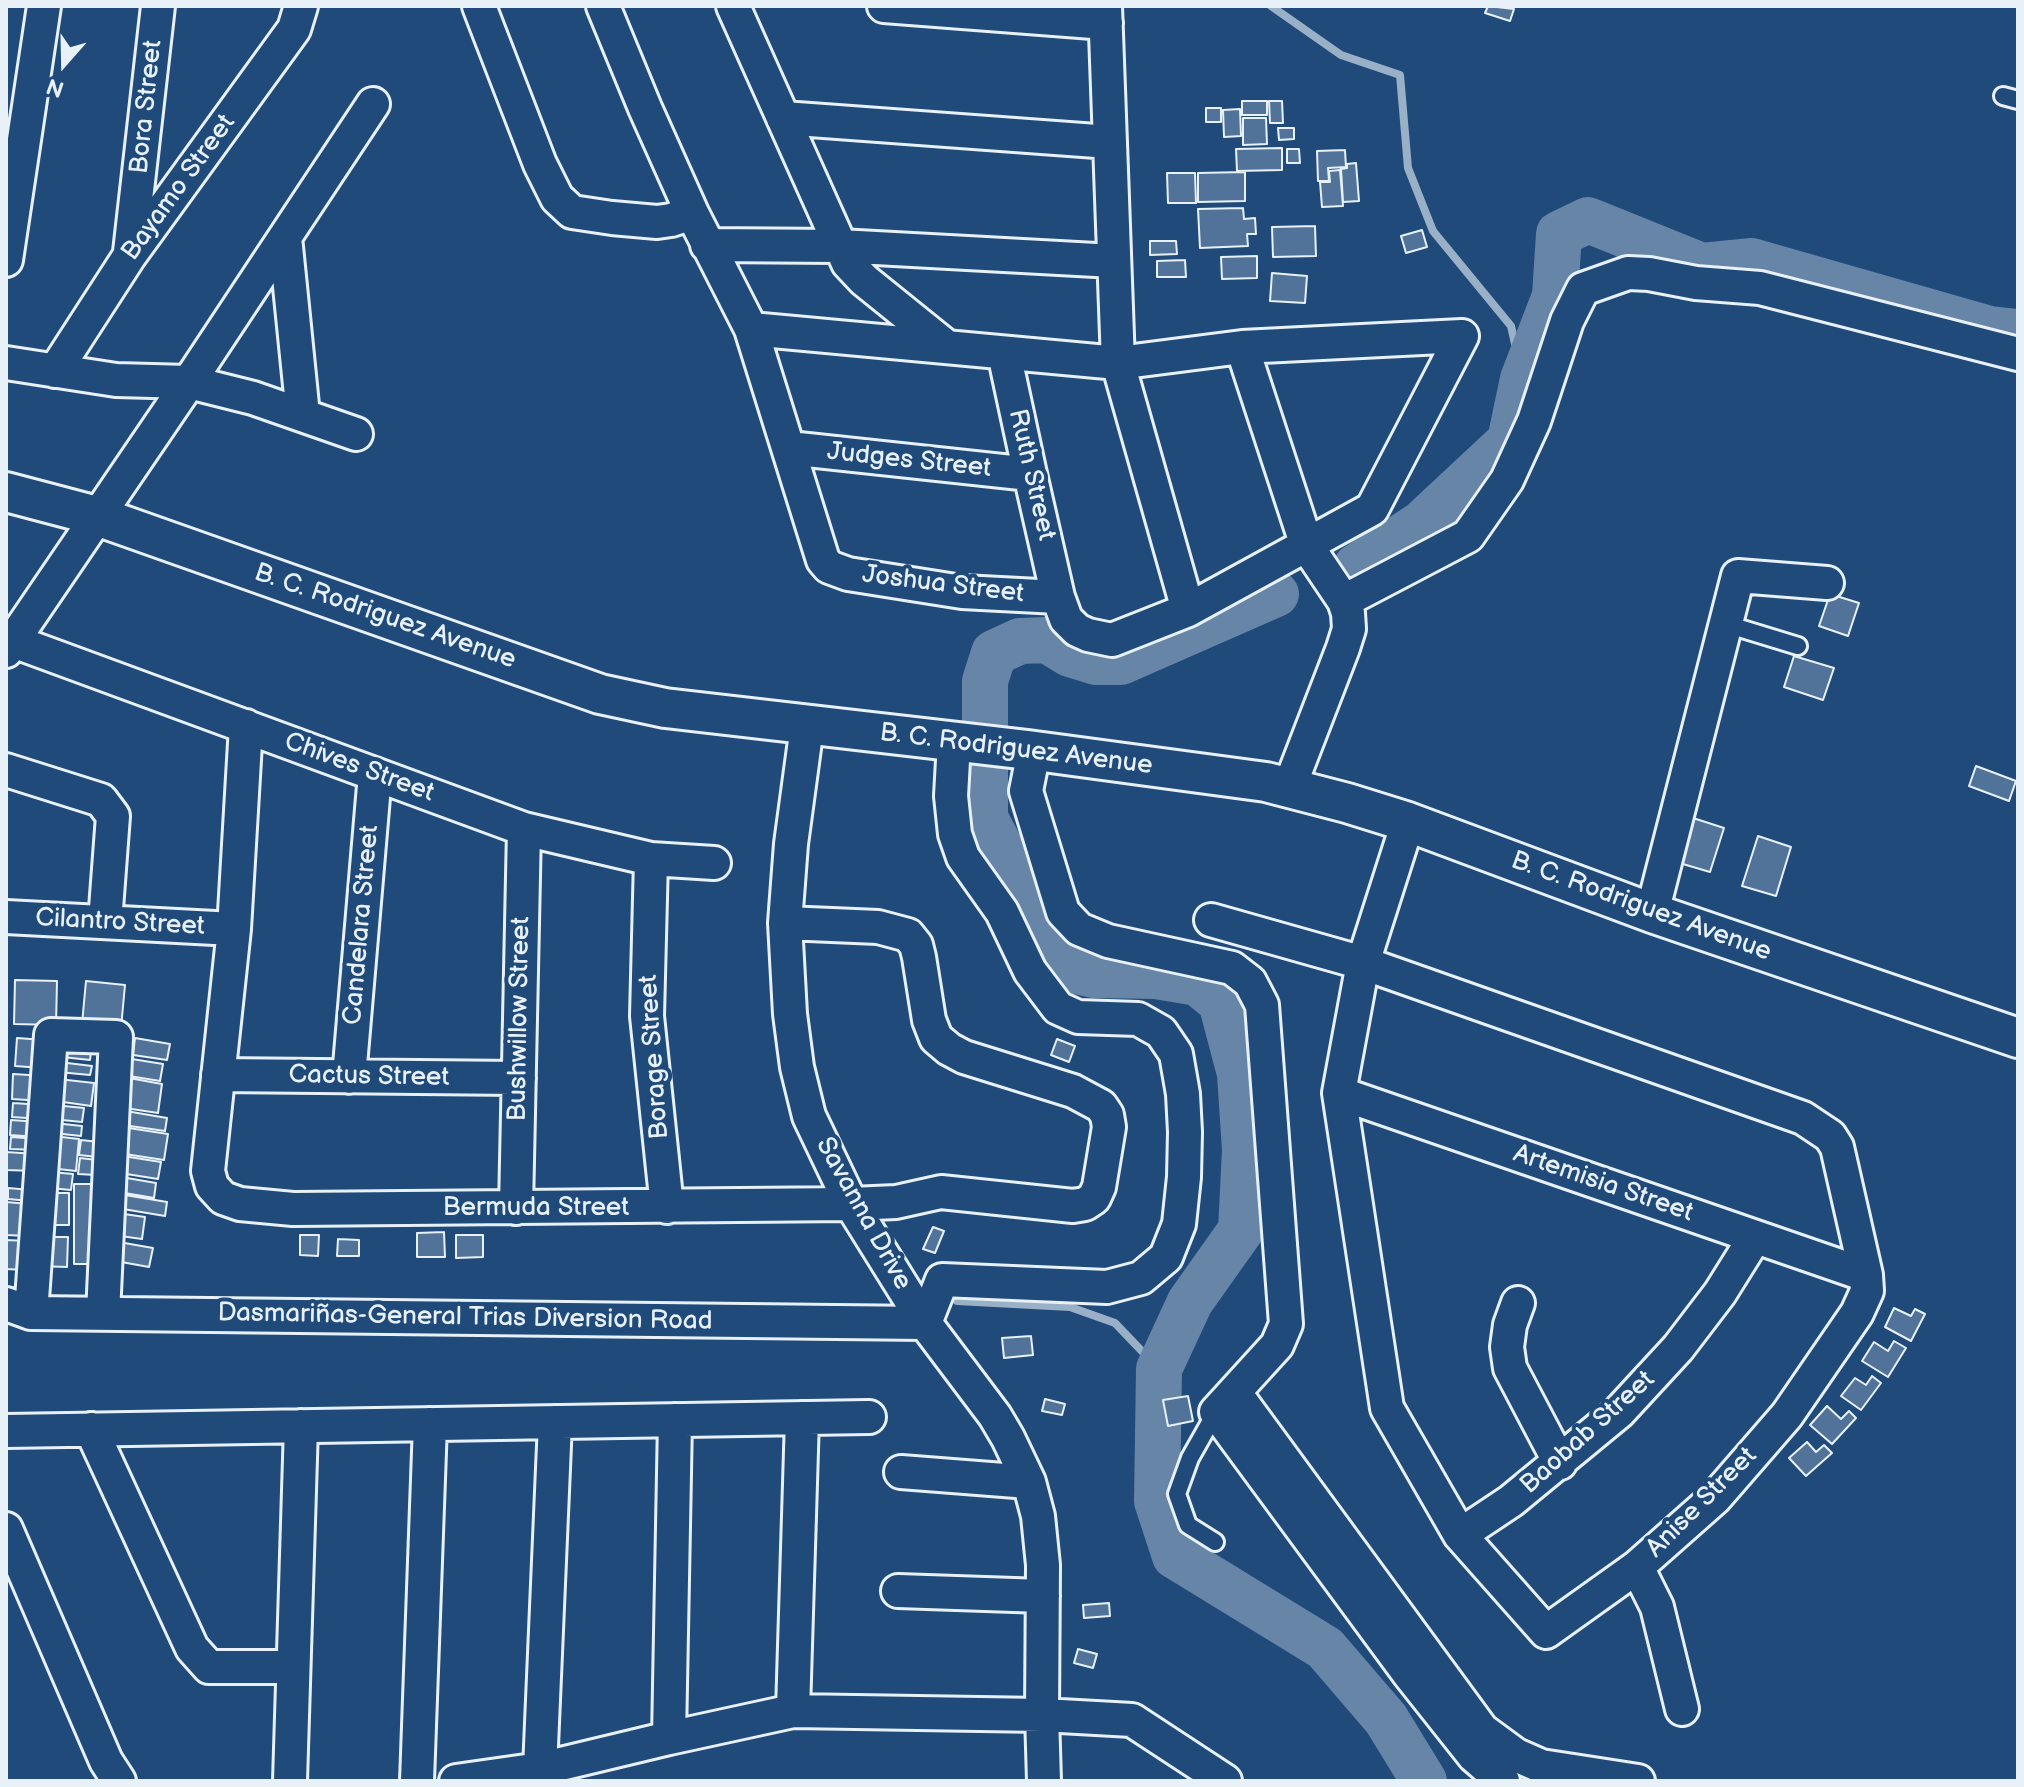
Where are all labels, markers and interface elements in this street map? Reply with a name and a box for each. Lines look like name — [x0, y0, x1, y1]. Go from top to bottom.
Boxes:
north arrow — [24, 24, 104, 104]
street label: Bora Street — [124, 38, 170, 176]
text: N — [43, 72, 68, 103]
street label: Bayamo Street — [116, 109, 242, 267]
street label: Ruth Street — [1001, 406, 1061, 544]
street label: Judges Street — [825, 437, 993, 485]
street label: B. C. Rodriguez Avenue — [250, 558, 520, 676]
street label: Joshua Street — [860, 560, 1026, 610]
street label: B. C. Rodriguez Avenue — [878, 718, 1154, 782]
street label: Chives Street — [280, 727, 438, 809]
street label: Candelara Street — [338, 824, 386, 1026]
street label: B. C. Rodriguez Avenue — [1507, 845, 1775, 969]
street label: Cilantro Street — [35, 903, 205, 943]
street label: Bushwillow Street — [503, 916, 537, 1122]
street label: Borage Street — [634, 974, 676, 1140]
street label: Cactus Street — [288, 1060, 450, 1094]
street label: Savanna Drive — [808, 1132, 918, 1296]
street label: Artemisia Street — [1509, 1139, 1697, 1229]
street label: Bermuda Street — [443, 1192, 629, 1224]
street label: Dasmariñas-General Trias Diversion Road — [217, 1298, 713, 1338]
street label: Baobab Street — [1515, 1365, 1661, 1501]
street label: Anise Street — [1640, 1441, 1764, 1565]

